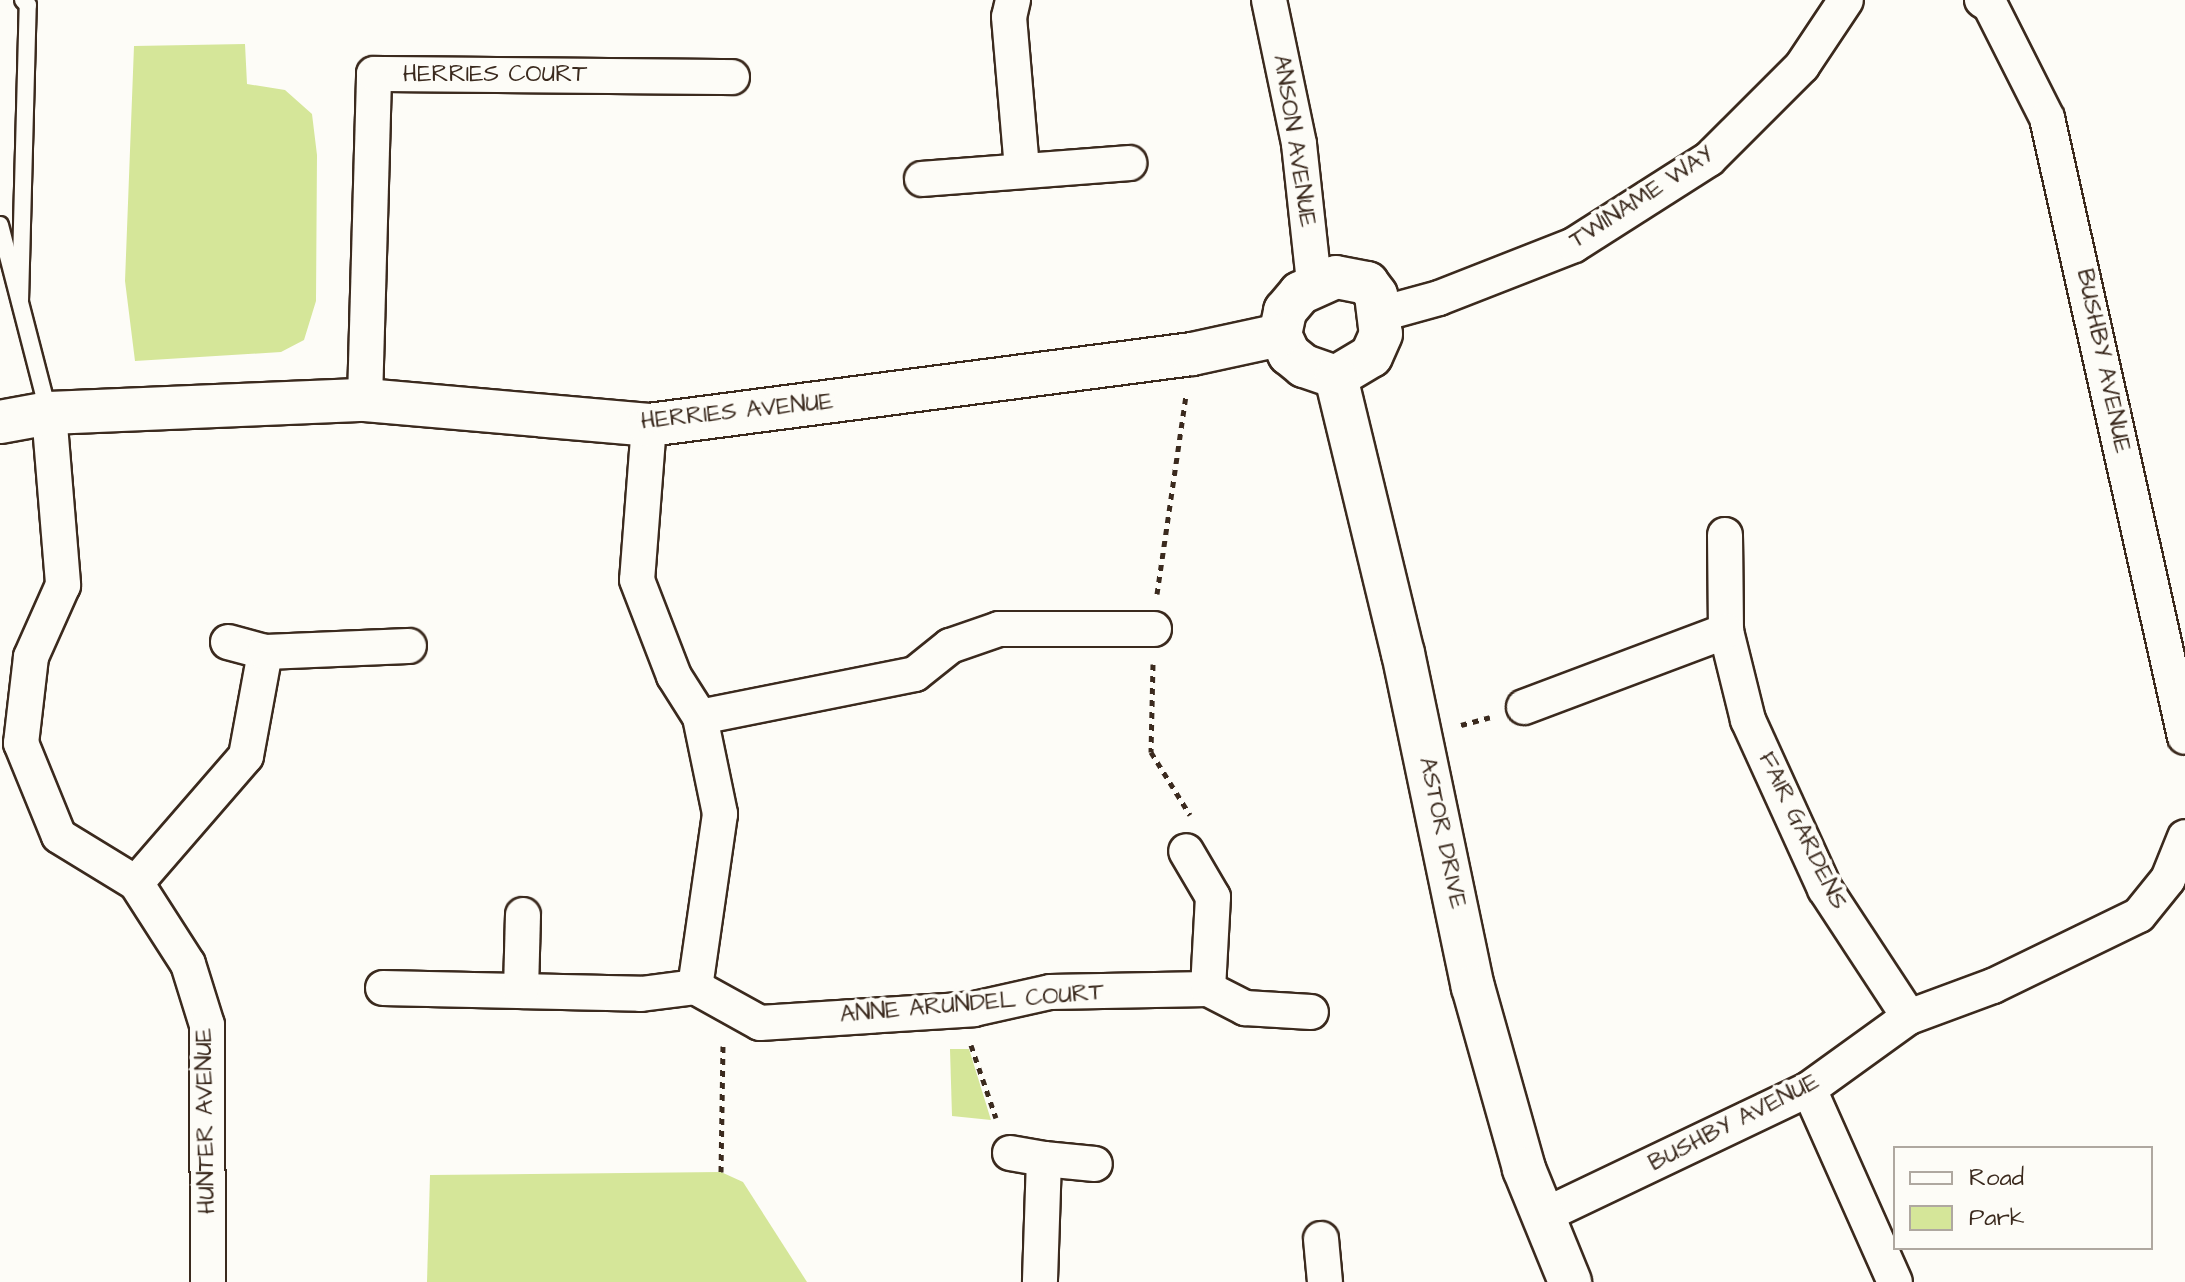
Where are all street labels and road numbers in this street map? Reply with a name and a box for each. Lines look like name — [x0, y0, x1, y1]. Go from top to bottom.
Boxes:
street label: ANSON AVENUE — [1266, 53, 1322, 229]
street label: HERRIES COURT — [403, 61, 587, 89]
street label: TWINAME WAY — [1565, 141, 1719, 255]
street label: BUSHBY AVENUE — [2069, 266, 2137, 456]
street label: HERRIES AVENUE — [639, 388, 835, 436]
street label: FAIR GARDENS — [1751, 748, 1853, 914]
street label: ASTOR DRIVE — [1412, 755, 1472, 911]
street label: ANNE ARUNDEL COURT — [839, 978, 1105, 1030]
street label: HUNTER AVENUE — [190, 1028, 222, 1214]
street label: BUSHBY AVENUE — [1644, 1068, 1824, 1178]

